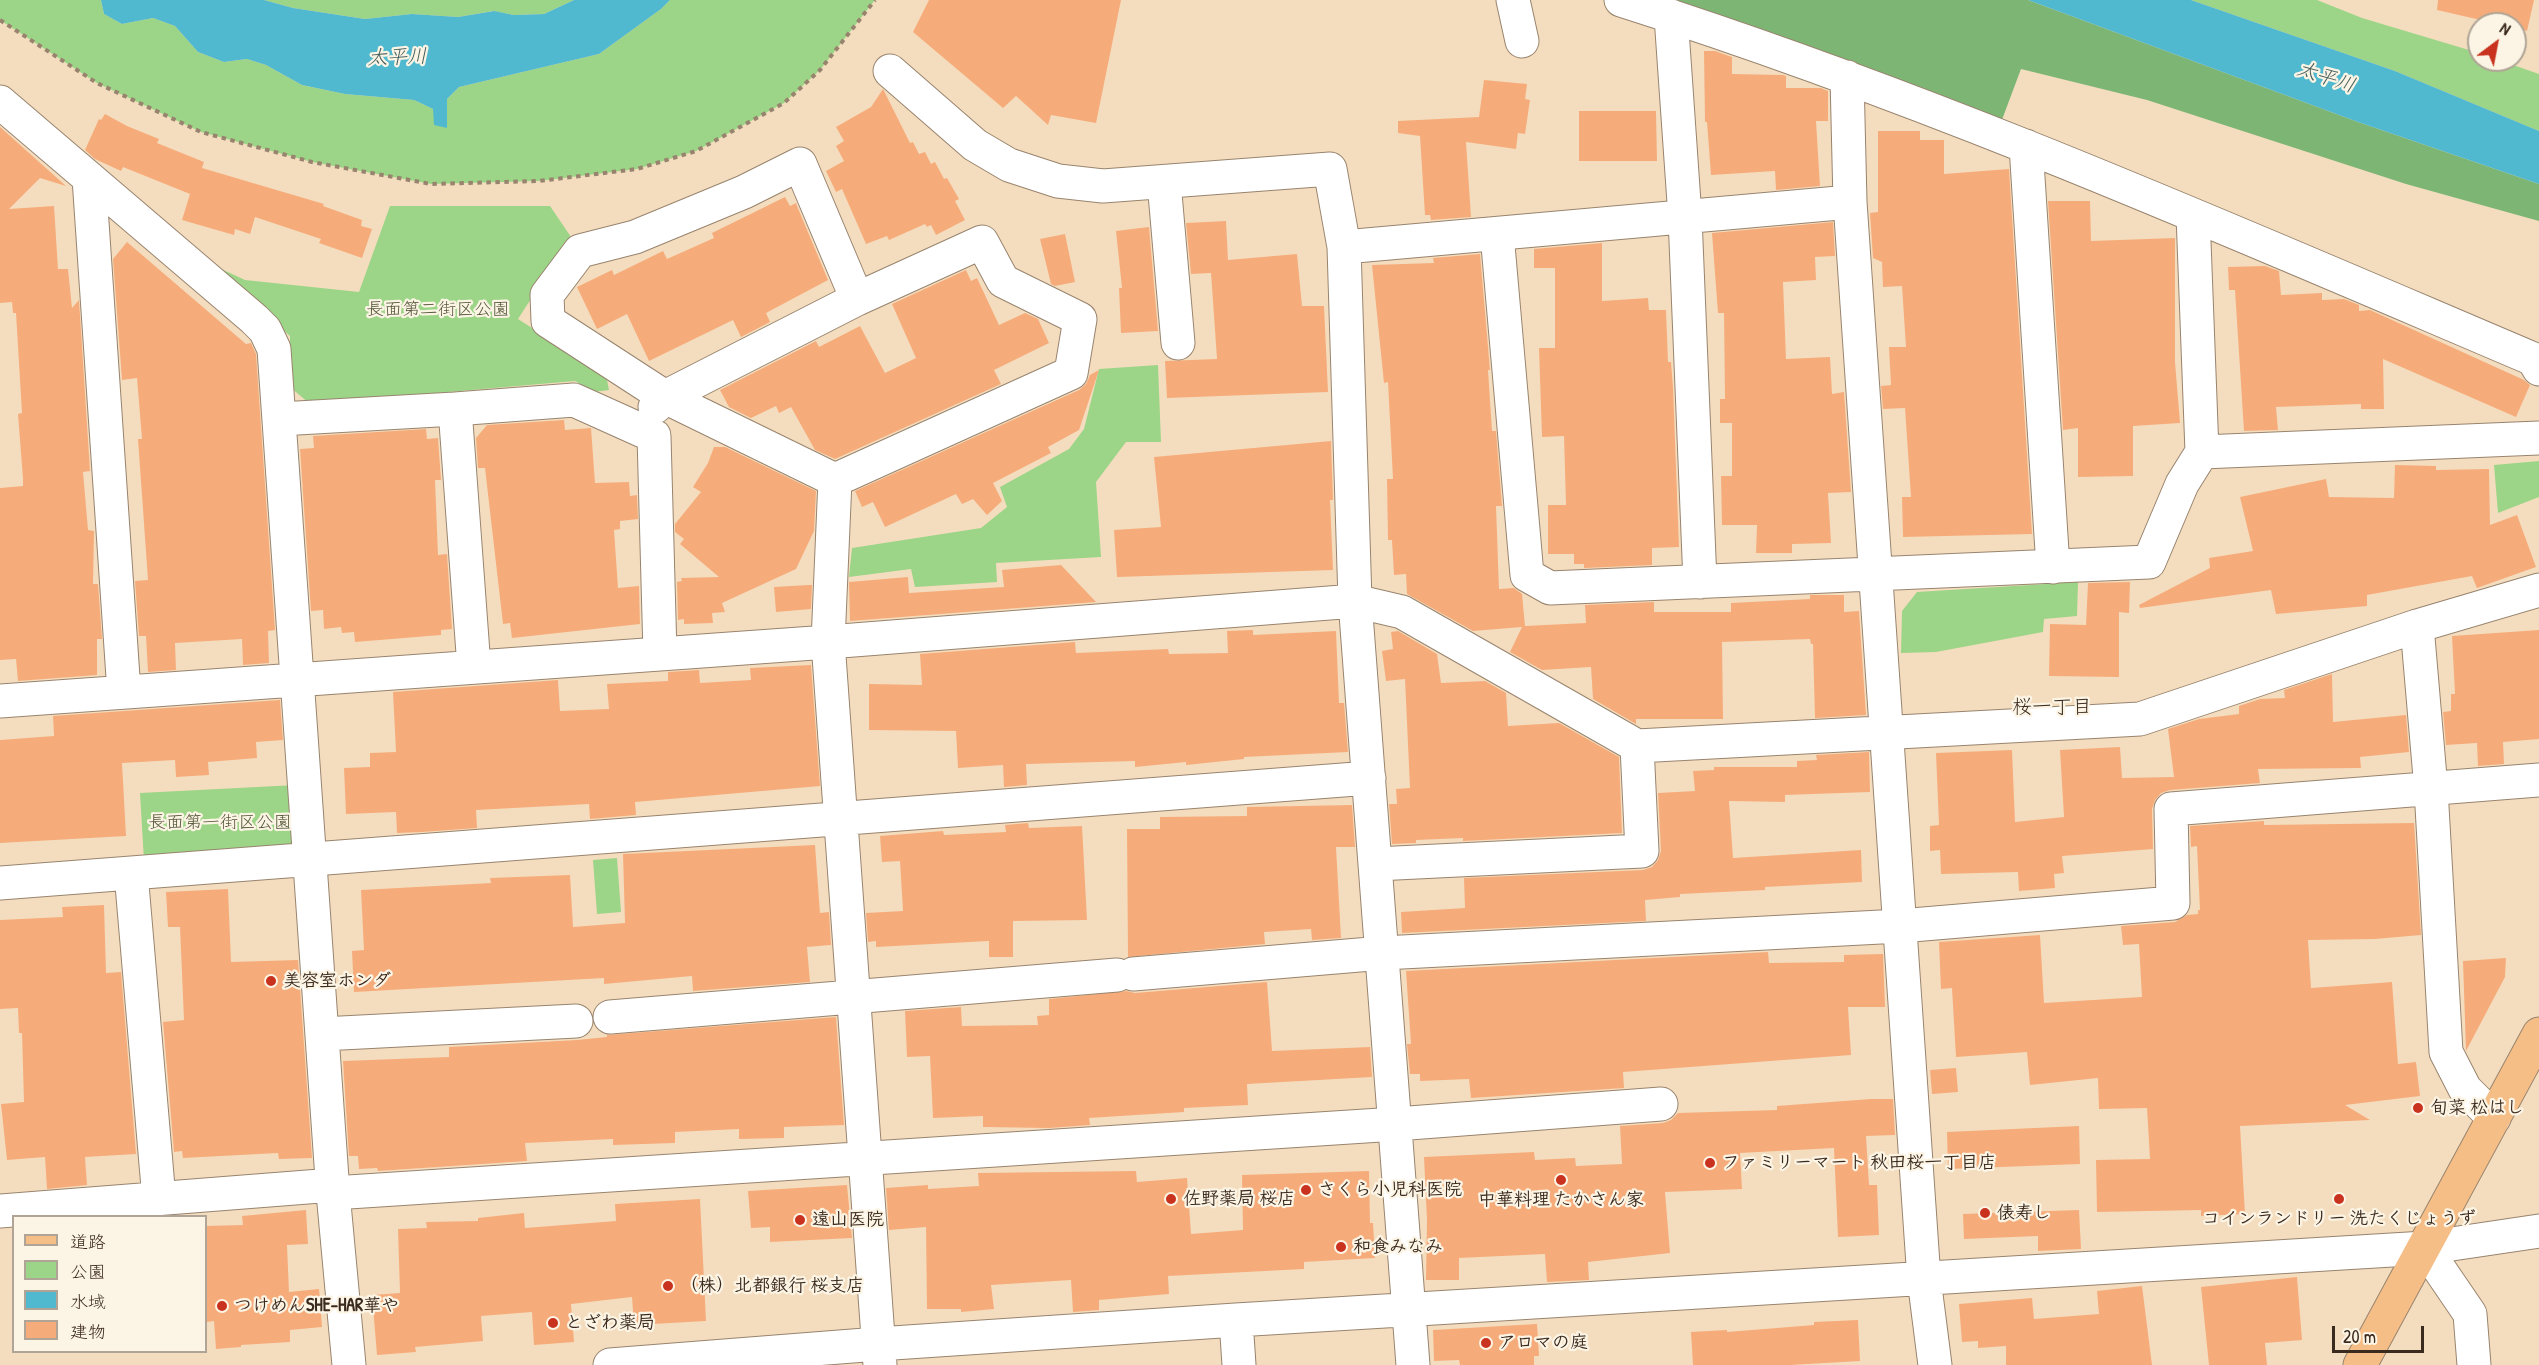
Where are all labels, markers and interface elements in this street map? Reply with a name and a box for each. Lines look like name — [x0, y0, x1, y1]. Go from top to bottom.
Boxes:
north arrow — [2467, 12, 2527, 72]
text: N — [2496, 17, 2515, 40]
water label: 太平川 — [367, 45, 427, 71]
water label: 太平川 — [2294, 57, 2358, 99]
park label: 長面第二街区公園 — [366, 299, 510, 321]
district label: 桜一丁目 — [2012, 696, 2092, 720]
park label: 長面第一街区公園 — [148, 812, 292, 834]
place label: 美容室ホンダ — [283, 970, 391, 992]
marker: 美容室ホンダ — [264, 974, 278, 988]
place label: 旬菜 松はし — [2430, 1097, 2524, 1119]
marker: 旬菜 松はし — [2411, 1101, 2425, 1115]
place label: ファミリーマート 秋田桜一丁目店 — [1722, 1152, 1996, 1174]
marker: ファミリーマート 秋田桜一丁目店 — [1703, 1156, 1717, 1170]
marker: 中華料理 たかさん家 — [1554, 1173, 1568, 1187]
place label: さくら小児科医院 — [1318, 1179, 1462, 1201]
marker: さくら小児科医院 — [1299, 1183, 1313, 1197]
place label: 佐野薬局 桜店 — [1183, 1188, 1295, 1210]
place label: 中華料理 たかさん家 — [1478, 1189, 1644, 1211]
marker: 佐野薬局 桜店 — [1164, 1192, 1178, 1206]
marker: コインランドリー 洗たくじょうず — [2332, 1192, 2346, 1206]
place label: 俵寿し — [1997, 1202, 2051, 1224]
marker: 俵寿し — [1978, 1206, 1992, 1220]
place label: コインランドリー 洗たくじょうず — [2202, 1208, 2476, 1230]
place label: 遠山医院 — [812, 1209, 884, 1231]
marker: 遠山医院 — [793, 1213, 807, 1227]
legend — [12, 1215, 207, 1353]
text: 道路 — [70, 1229, 106, 1254]
place label: 和食みなみ — [1353, 1236, 1443, 1258]
marker: 和食みなみ — [1334, 1240, 1348, 1254]
text: 公園 — [70, 1259, 106, 1284]
place label: （株）北都銀行 桜支店 — [680, 1275, 864, 1297]
marker: （株）北都銀行 桜支店 — [661, 1279, 675, 1293]
text: 水域 — [70, 1289, 106, 1314]
place label: つけめんSHE-HAR華や — [234, 1295, 399, 1317]
marker: つけめんSHE-HAR華や — [215, 1299, 229, 1313]
place label: とざわ薬局 — [565, 1312, 655, 1334]
scale bar — [2335, 1314, 2426, 1352]
marker: とざわ薬局 — [546, 1316, 560, 1330]
text: 建物 — [70, 1319, 106, 1344]
text: 20 m — [2343, 1324, 2376, 1349]
place label: アロマの庭 — [1498, 1332, 1588, 1354]
marker: アロマの庭 — [1479, 1336, 1493, 1350]

